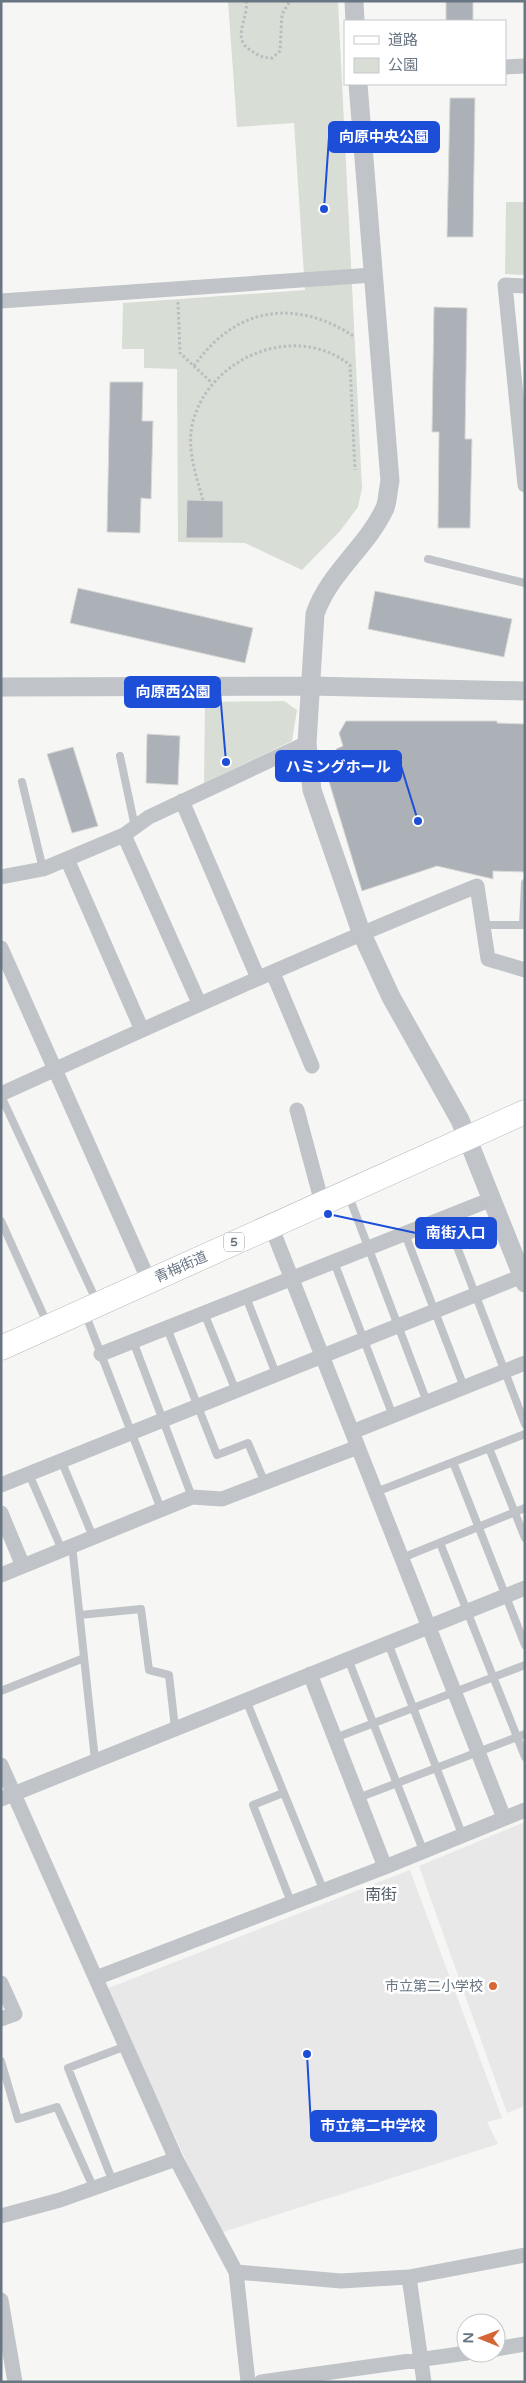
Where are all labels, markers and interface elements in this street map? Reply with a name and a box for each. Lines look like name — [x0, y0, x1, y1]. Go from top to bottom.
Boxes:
legend — [344, 20, 506, 85]
text: 道路 — [388, 31, 418, 49]
text: 公園 — [388, 56, 418, 74]
callout: 向原中央公園 — [329, 122, 439, 152]
text: 向原中央公園 — [339, 128, 429, 146]
callout: 向原西公園 — [125, 677, 220, 707]
text: 向原西公園 — [135, 683, 211, 701]
callout: ハミングホール — [276, 751, 401, 781]
text: ハミングホール — [285, 758, 391, 776]
callout: 南街入口 — [416, 1218, 496, 1248]
text: 南街入口 — [426, 1224, 486, 1242]
road number: 5 — [224, 1232, 244, 1252]
street label: 青梅街道 — [152, 1248, 210, 1286]
district label: 南街 — [365, 1885, 397, 1905]
place label: 市立第二小学校 — [385, 1978, 483, 1995]
marker: 市立第二小学校 — [487, 1980, 499, 1992]
callout: 市立第二中学校 — [311, 2111, 436, 2141]
text: 市立第二中学校 — [320, 2117, 426, 2135]
north arrow — [456, 2313, 506, 2363]
text: N — [460, 2332, 477, 2344]

